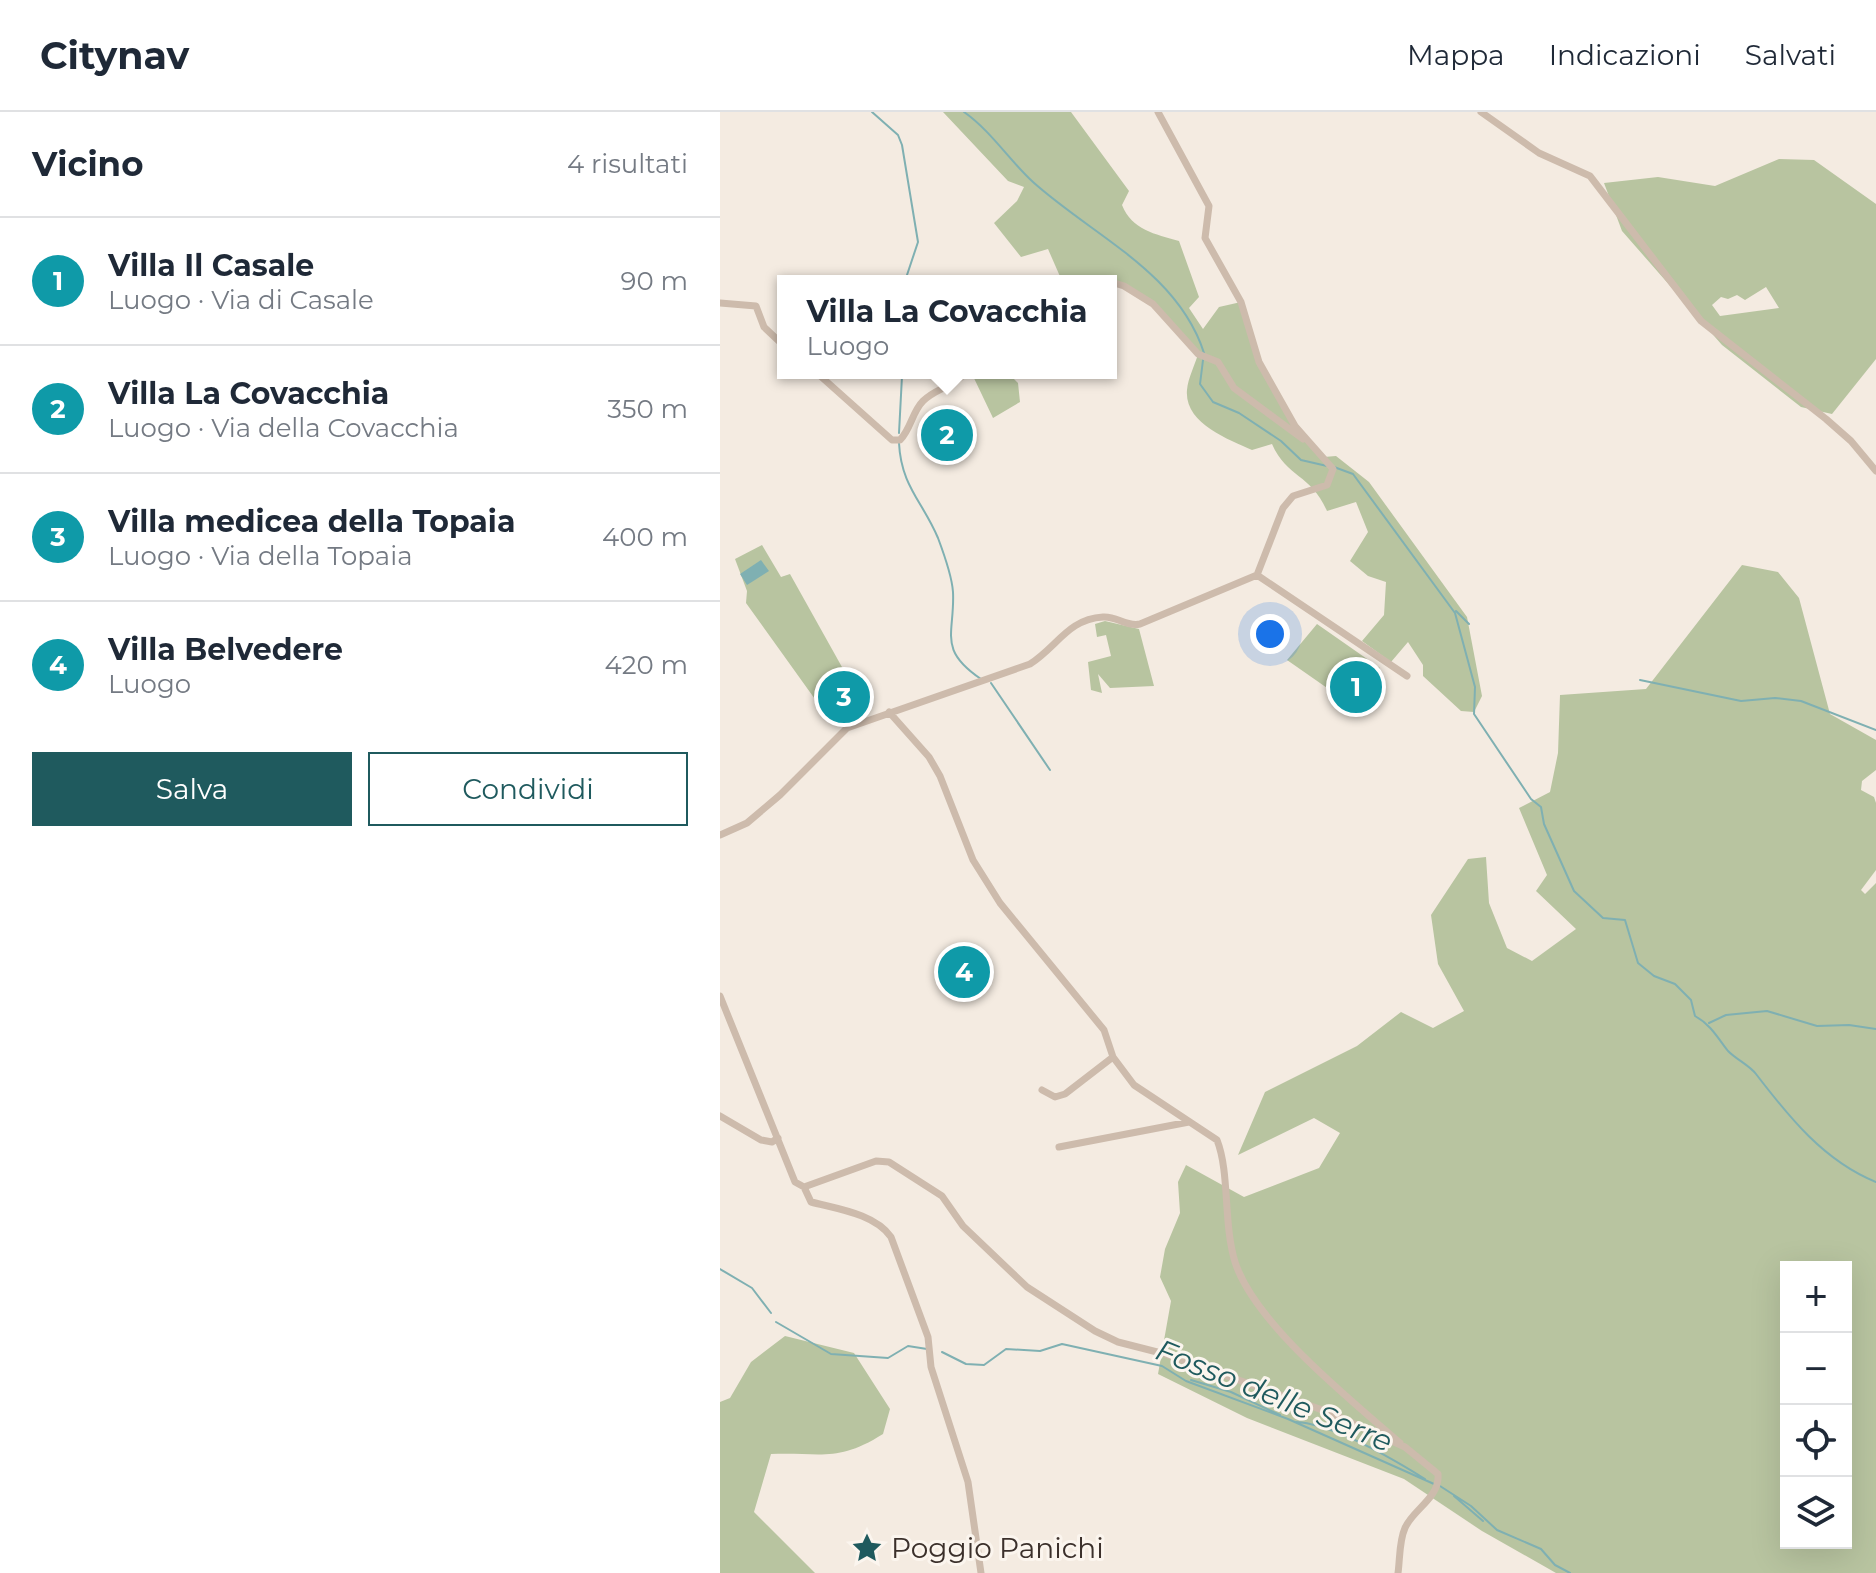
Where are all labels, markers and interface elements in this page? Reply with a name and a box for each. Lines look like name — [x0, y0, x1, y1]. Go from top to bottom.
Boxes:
text: Citynav — [40, 32, 189, 79]
text: Mappa — [1407, 38, 1505, 72]
text: Indicazioni — [1549, 38, 1701, 72]
text: Salvati — [1745, 38, 1836, 72]
text: Vicino — [32, 143, 144, 185]
text: 4 risultati — [567, 148, 688, 180]
text: Villa Il Casale — [108, 247, 314, 284]
text: 1 — [53, 265, 63, 297]
text: 90 m — [621, 265, 688, 297]
popup — [777, 275, 1117, 379]
text: Luogo · Via di Casale — [108, 284, 374, 316]
text: Villa La Covacchia — [806, 293, 1088, 330]
text: Luogo — [806, 330, 889, 362]
text: Villa La Covacchia — [108, 375, 389, 412]
text: 2 — [50, 393, 66, 425]
text: 350 m — [607, 393, 688, 425]
pin: 2 — [921, 405, 973, 465]
text: Luogo · Via della Covacchia — [108, 412, 459, 444]
text: Villa medicea della Topaia — [108, 503, 515, 540]
text: 3 — [50, 521, 66, 553]
text: 400 m — [602, 521, 688, 553]
text: Luogo · Via della Topaia — [108, 540, 413, 572]
your location — [1250, 614, 1290, 654]
text: Villa Belvedere — [108, 631, 343, 668]
text: 4 — [49, 649, 67, 681]
text: 420 m — [605, 649, 688, 681]
pin: 1 — [1330, 657, 1382, 717]
pin: 3 — [818, 667, 870, 727]
text: Luogo — [108, 668, 191, 700]
button: Salva — [32, 752, 352, 826]
button: Condividi — [368, 752, 688, 826]
pin: 4 — [938, 942, 990, 1002]
map controls — [1780, 1261, 1852, 1549]
button: + — [1780, 1261, 1852, 1333]
water label: Fosso delle Serre — [1150, 1331, 1398, 1460]
button: − — [1780, 1333, 1852, 1405]
button: locate — [1780, 1405, 1852, 1477]
button: layers — [1780, 1477, 1852, 1549]
place icon: Poggio Panichi — [850, 1531, 884, 1565]
place label: Poggio Panichi — [891, 1531, 1104, 1565]

